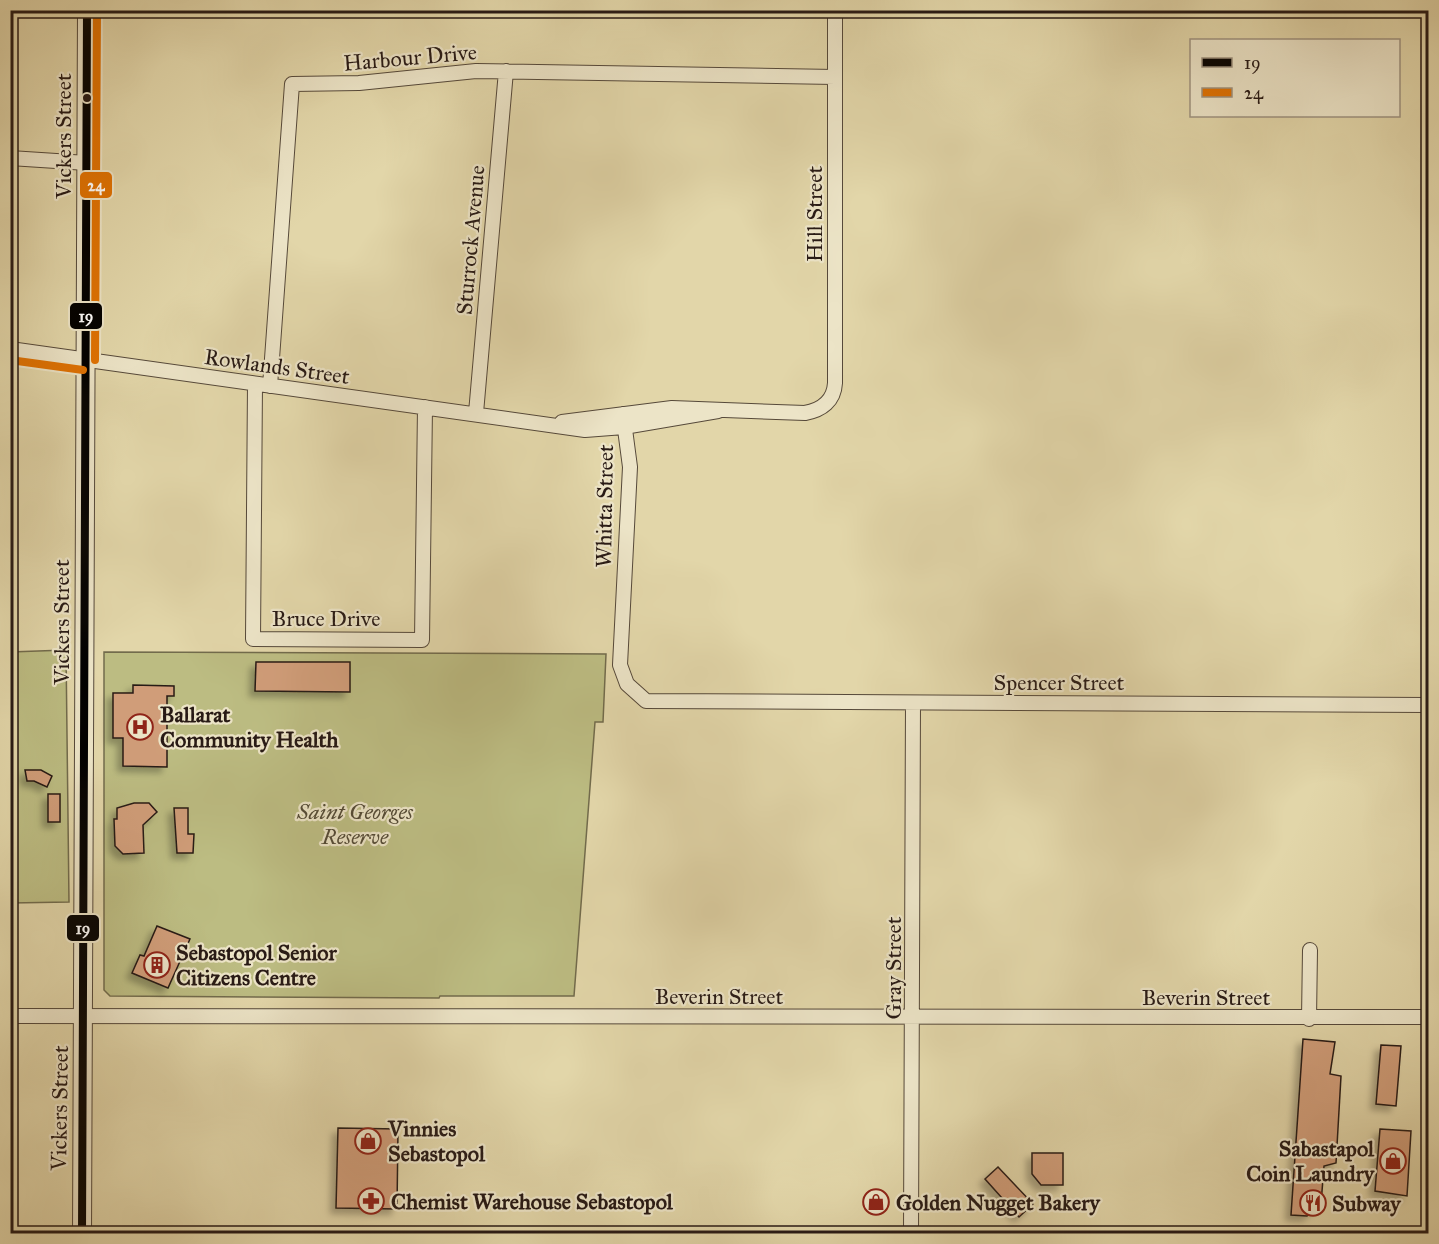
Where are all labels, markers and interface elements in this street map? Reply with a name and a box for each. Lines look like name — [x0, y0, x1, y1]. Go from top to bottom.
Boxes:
street label: Harbour Drive — [342, 38, 478, 77]
legend — [1190, 39, 1400, 117]
text: 19 — [1244, 52, 1261, 74]
street label: Vickers Street — [50, 73, 77, 200]
text: 24 — [1244, 82, 1264, 104]
unlabelled marker — [81, 92, 93, 104]
street label: Sturrock Avenue — [451, 164, 490, 316]
street label: Hill Street — [801, 166, 828, 262]
line badge: 24 — [79, 171, 113, 199]
text: 24 — [88, 176, 105, 196]
line badge: 19 — [69, 302, 103, 330]
text: 19 — [79, 307, 93, 327]
street label: Rowlands Street — [203, 343, 351, 390]
street label: Whitta Street — [590, 444, 619, 568]
street label: Vickers Street — [48, 559, 75, 686]
street label: Bruce Drive — [272, 605, 380, 632]
street label: Spencer Street — [994, 669, 1125, 696]
place label: Ballarat Community Health — [160, 701, 339, 753]
hospital icon: Ballarat Community Health — [125, 712, 155, 742]
park label: Saint Georges Reserve — [296, 798, 414, 850]
line badge: 19 — [66, 914, 100, 942]
street label: Gray Street — [880, 916, 907, 1020]
text: 19 — [76, 919, 90, 939]
place label: Sebastopol Senior Citizens Centre — [176, 939, 338, 991]
building icon: Sebastopol Senior Citizens Centre — [142, 950, 172, 980]
street label: Beverin Street — [655, 983, 784, 1010]
street label: Beverin Street — [1142, 984, 1271, 1011]
street label: Vickers Street — [45, 1045, 74, 1172]
place label: Vinnies Sebastopol — [387, 1115, 486, 1167]
shop icon: Vinnies Sebastopol — [353, 1126, 383, 1156]
place label: Sabastapol Coin Laundry — [1246, 1135, 1376, 1187]
shop icon: Sabastapol Coin Laundry — [1378, 1146, 1408, 1176]
pharmacy icon: Chemist Warehouse Sebastopol — [356, 1186, 386, 1216]
shop icon: Golden Nugget Bakery — [861, 1187, 891, 1217]
place label: Chemist Warehouse Sebastopol — [391, 1188, 674, 1215]
restaurant icon: Subway — [1298, 1188, 1328, 1218]
place label: Golden Nugget Bakery — [896, 1189, 1101, 1216]
place label: Subway — [1332, 1190, 1402, 1217]

